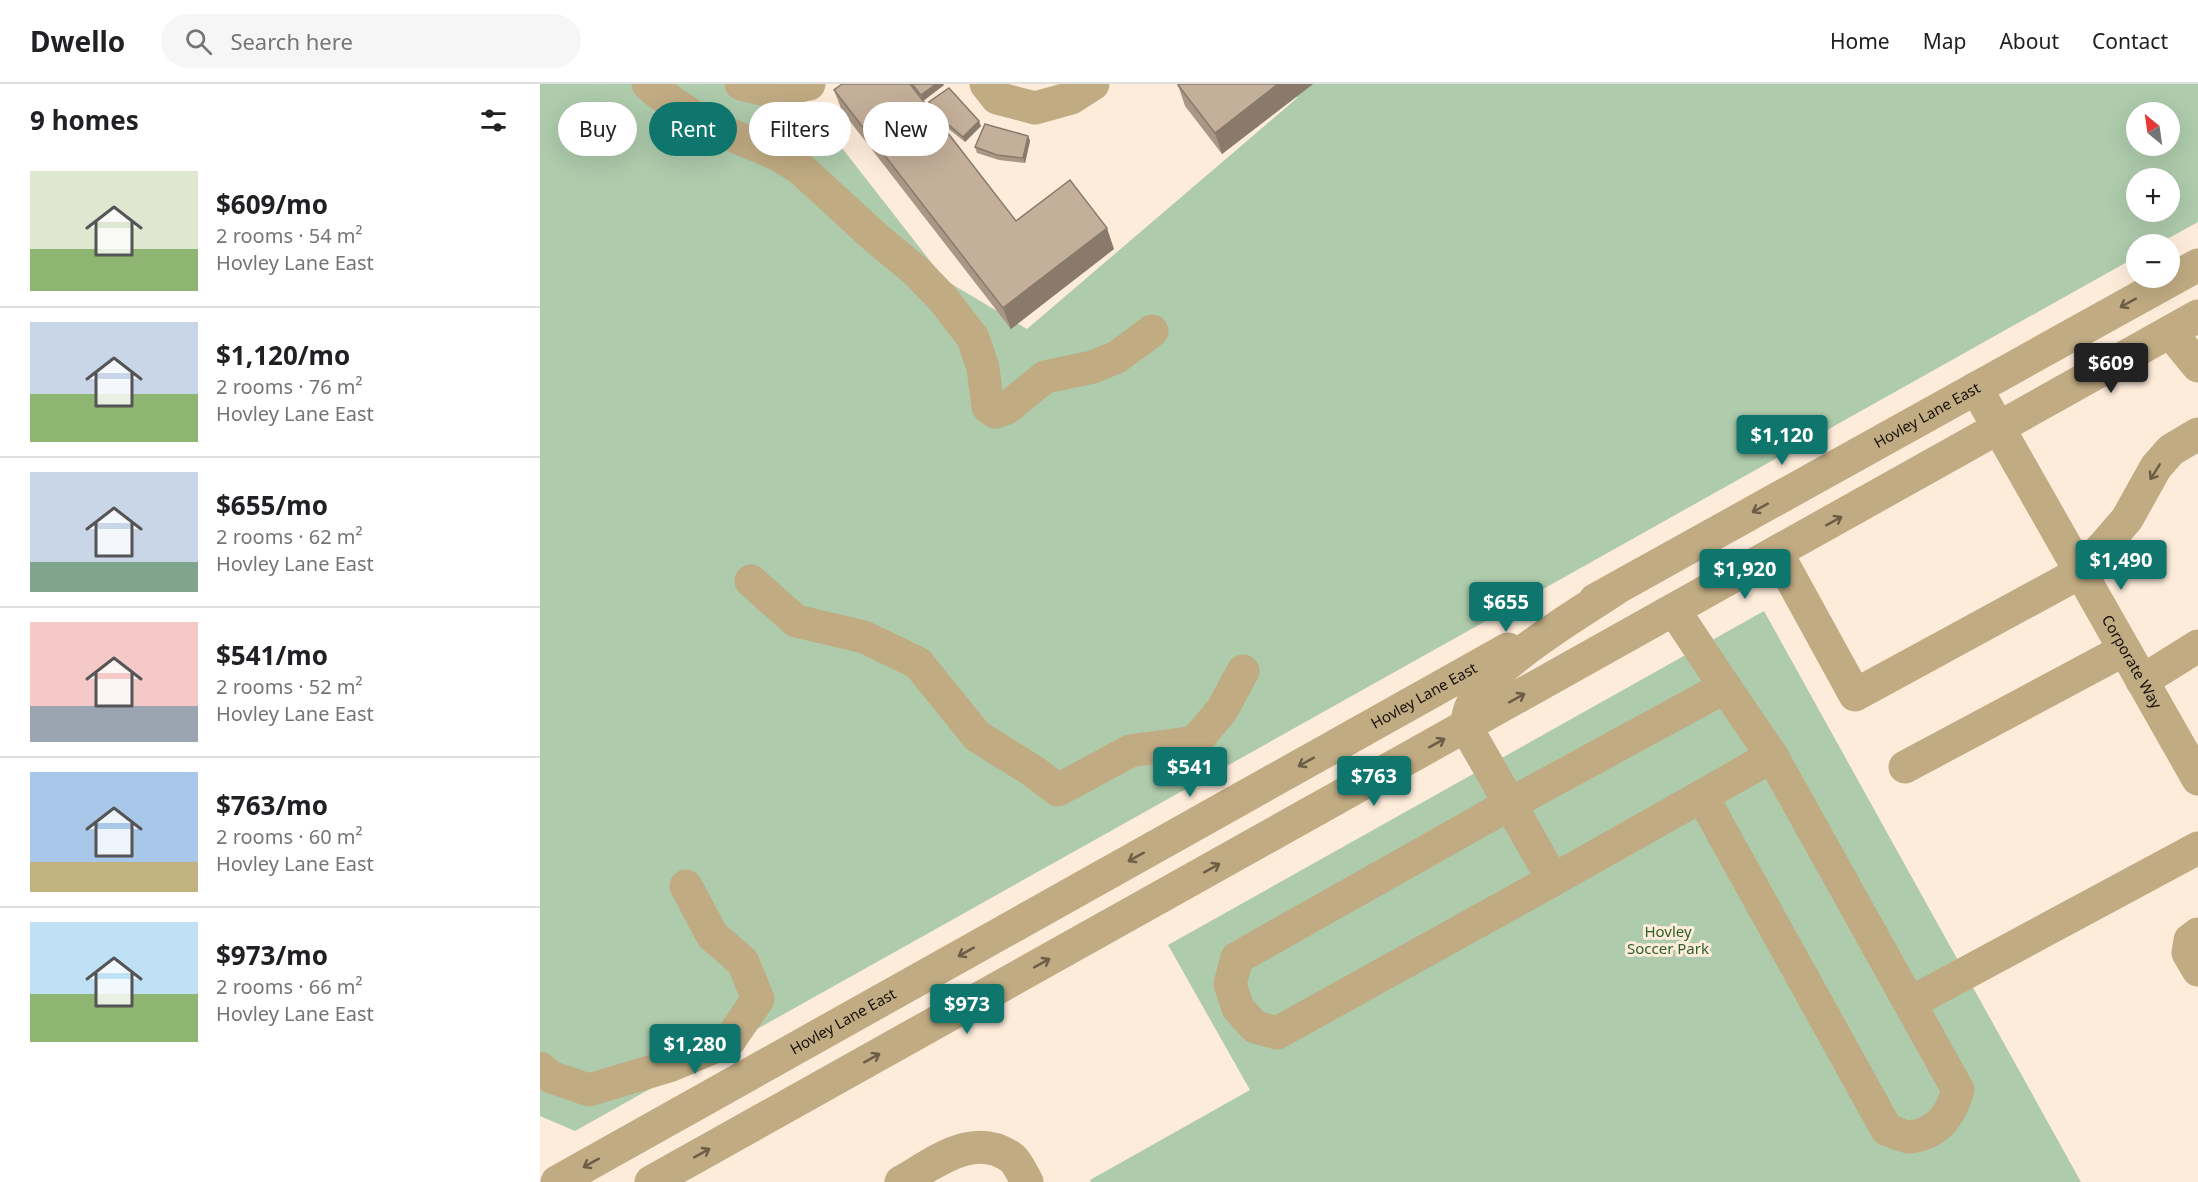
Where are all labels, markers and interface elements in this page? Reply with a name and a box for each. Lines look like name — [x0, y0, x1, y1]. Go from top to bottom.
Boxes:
search box — [161, 14, 581, 68]
text: Dwello — [30, 22, 125, 60]
icon: search — [182, 25, 215, 58]
text: Search here — [230, 26, 353, 56]
text: Home — [1830, 27, 1890, 55]
text: Map — [1923, 27, 1966, 55]
text: About — [1999, 27, 2059, 55]
text: Contact — [2092, 27, 2168, 55]
text: 9 homes — [30, 102, 139, 138]
chip: Buy — [558, 102, 637, 156]
chip: Rent — [649, 102, 737, 156]
chip: Filters — [749, 102, 851, 156]
chip: New — [863, 102, 949, 156]
north arrow — [2126, 102, 2180, 156]
map controls — [2126, 102, 2180, 288]
icon: filters — [477, 104, 510, 137]
button: + — [2126, 168, 2180, 222]
text: $609/mo — [216, 186, 328, 222]
icon: home — [78, 195, 150, 267]
text: 2 rooms · 54 m² — [216, 222, 363, 249]
button: − — [2126, 234, 2180, 288]
text: Hovley Lane East — [216, 249, 374, 276]
one-way arrow — [2120, 298, 2138, 309]
text: $1,120/mo — [216, 337, 350, 373]
pin: $609 — [2075, 343, 2147, 394]
icon: home — [78, 346, 150, 418]
text: $609 — [2088, 349, 2134, 376]
text: 2 rooms · 76 m² — [216, 373, 363, 400]
street label: Hovley Lane East — [1870, 377, 1984, 452]
text: Hovley Lane East — [216, 400, 374, 427]
pin: $1,120 — [1733, 415, 1831, 466]
text: $1,120 — [1751, 421, 1813, 448]
one-way arrow — [2148, 463, 2161, 480]
text: $655/mo — [216, 487, 328, 523]
icon: home — [78, 496, 150, 568]
one-way arrow — [1752, 502, 1769, 514]
one-way arrow — [1824, 515, 1842, 526]
text: 2 rooms · 62 m² — [216, 523, 363, 550]
pin: $1,490 — [2072, 540, 2170, 591]
text: $1,490 — [2090, 546, 2152, 573]
pin: $1,920 — [1696, 549, 1794, 600]
text: Hovley Lane East — [216, 550, 374, 577]
text: $1,920 — [1714, 555, 1776, 582]
pin: $655 — [1470, 582, 1542, 633]
text: $655 — [1483, 588, 1529, 615]
street label: Corporate Way — [2098, 611, 2167, 712]
text: $541/mo — [216, 637, 328, 673]
icon: home — [78, 646, 150, 718]
street label: Hovley Lane East — [1367, 657, 1481, 733]
text: 2 rooms · 52 m² — [216, 673, 363, 700]
one-way arrow — [1508, 692, 1525, 704]
text: Hovley Lane East — [216, 700, 374, 727]
one-way arrow — [1428, 737, 1445, 749]
pin: $541 — [1154, 747, 1226, 798]
text: $541 — [1167, 753, 1213, 780]
one-way arrow — [1298, 756, 1315, 768]
pin: $763 — [1338, 756, 1410, 807]
text: $763 — [1351, 762, 1397, 789]
text: $763/mo — [216, 787, 328, 823]
icon: home — [78, 796, 150, 868]
text: 2 rooms · 60 m² — [216, 823, 363, 850]
text: Hovley Lane East — [216, 850, 374, 877]
one-way arrow — [1128, 851, 1145, 863]
one-way arrow — [1203, 862, 1221, 873]
park label: Hovley Soccer Park — [1627, 921, 1709, 958]
text: $973/mo — [216, 937, 328, 973]
icon: home — [78, 946, 150, 1018]
one-way arrow — [958, 947, 975, 959]
one-way arrow — [1033, 957, 1050, 969]
text: 2 rooms · 66 m² — [216, 973, 363, 1000]
street label: Hovley Lane East — [786, 983, 900, 1058]
pin: $973 — [931, 984, 1003, 1035]
text: $973 — [944, 990, 990, 1017]
text: Hovley Lane East — [216, 1000, 374, 1027]
pin: $1,280 — [646, 1024, 744, 1075]
text: $1,280 — [664, 1030, 726, 1057]
one-way arrow — [863, 1052, 880, 1064]
one-way arrow — [693, 1147, 710, 1159]
one-way arrow — [582, 1158, 600, 1169]

